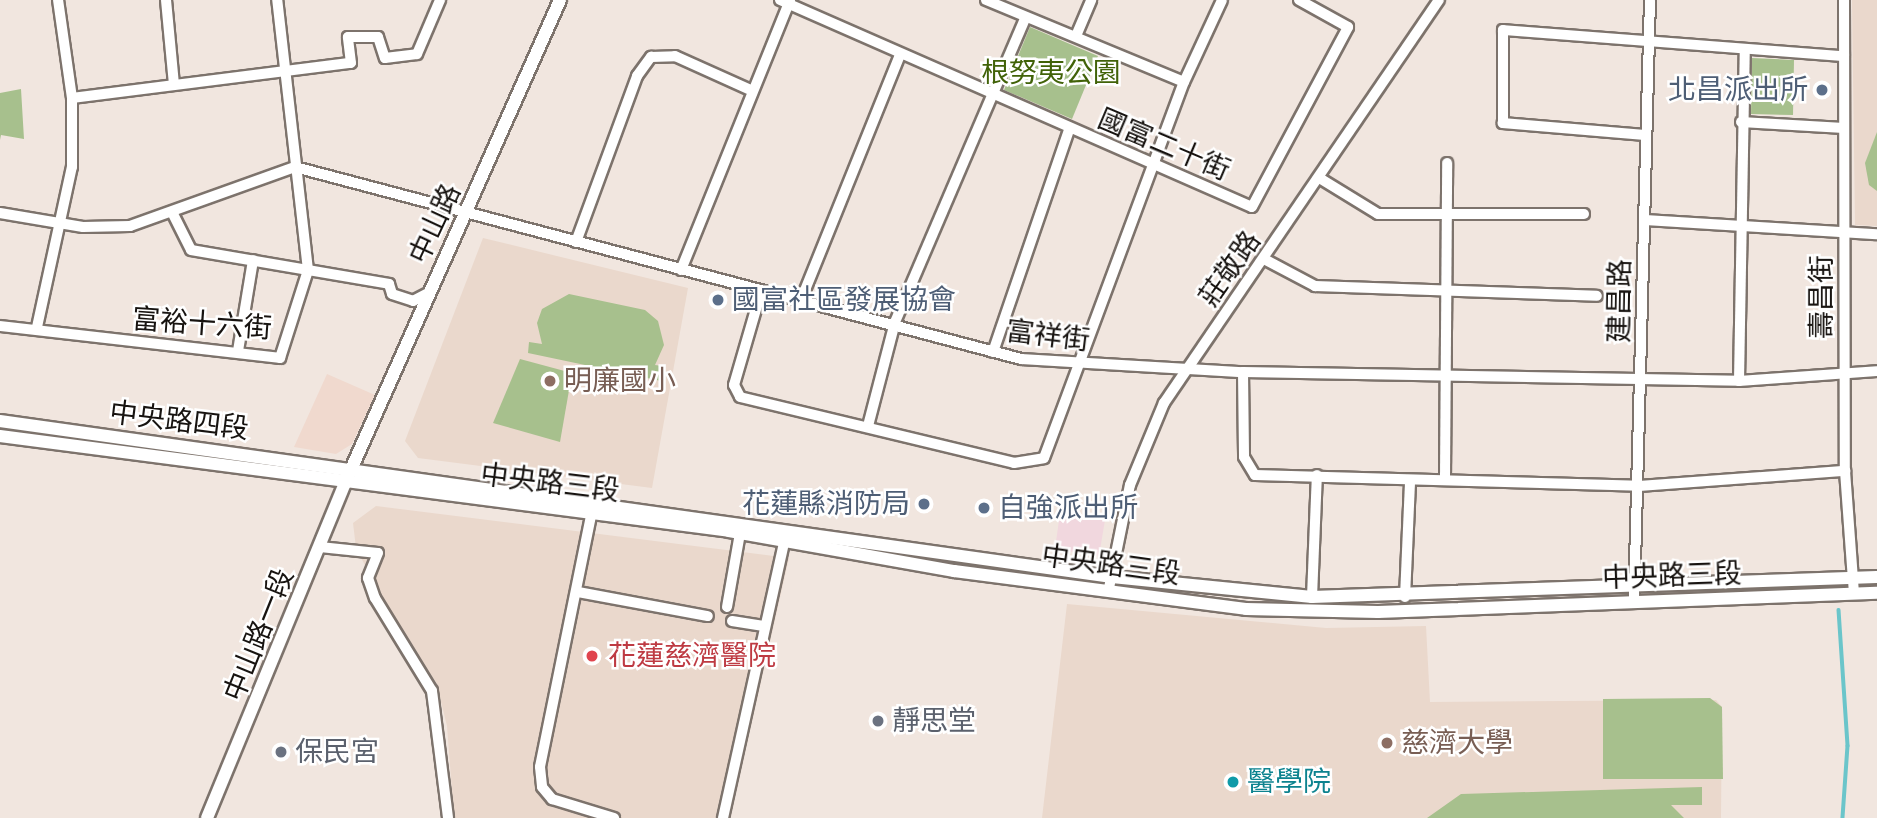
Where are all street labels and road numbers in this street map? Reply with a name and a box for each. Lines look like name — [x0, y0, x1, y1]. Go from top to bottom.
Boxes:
street label: 國富二十街 — [1093, 102, 1235, 188]
street label: 中山路 — [402, 179, 468, 269]
street label: 莊敬路 — [1192, 225, 1268, 313]
street label: 壽昌街 — [1805, 255, 1839, 339]
street label: 建昌路 — [1602, 259, 1638, 343]
street label: 富裕十六街 — [131, 302, 273, 346]
street label: 富祥街 — [1004, 314, 1092, 358]
street label: 中央路四段 — [107, 396, 251, 446]
street label: 中央路三段 — [478, 458, 622, 508]
street label: 中央路三段 — [1039, 539, 1183, 591]
street label: 中央路三段 — [1601, 557, 1743, 595]
street label: 中山路一段 — [217, 564, 301, 706]

